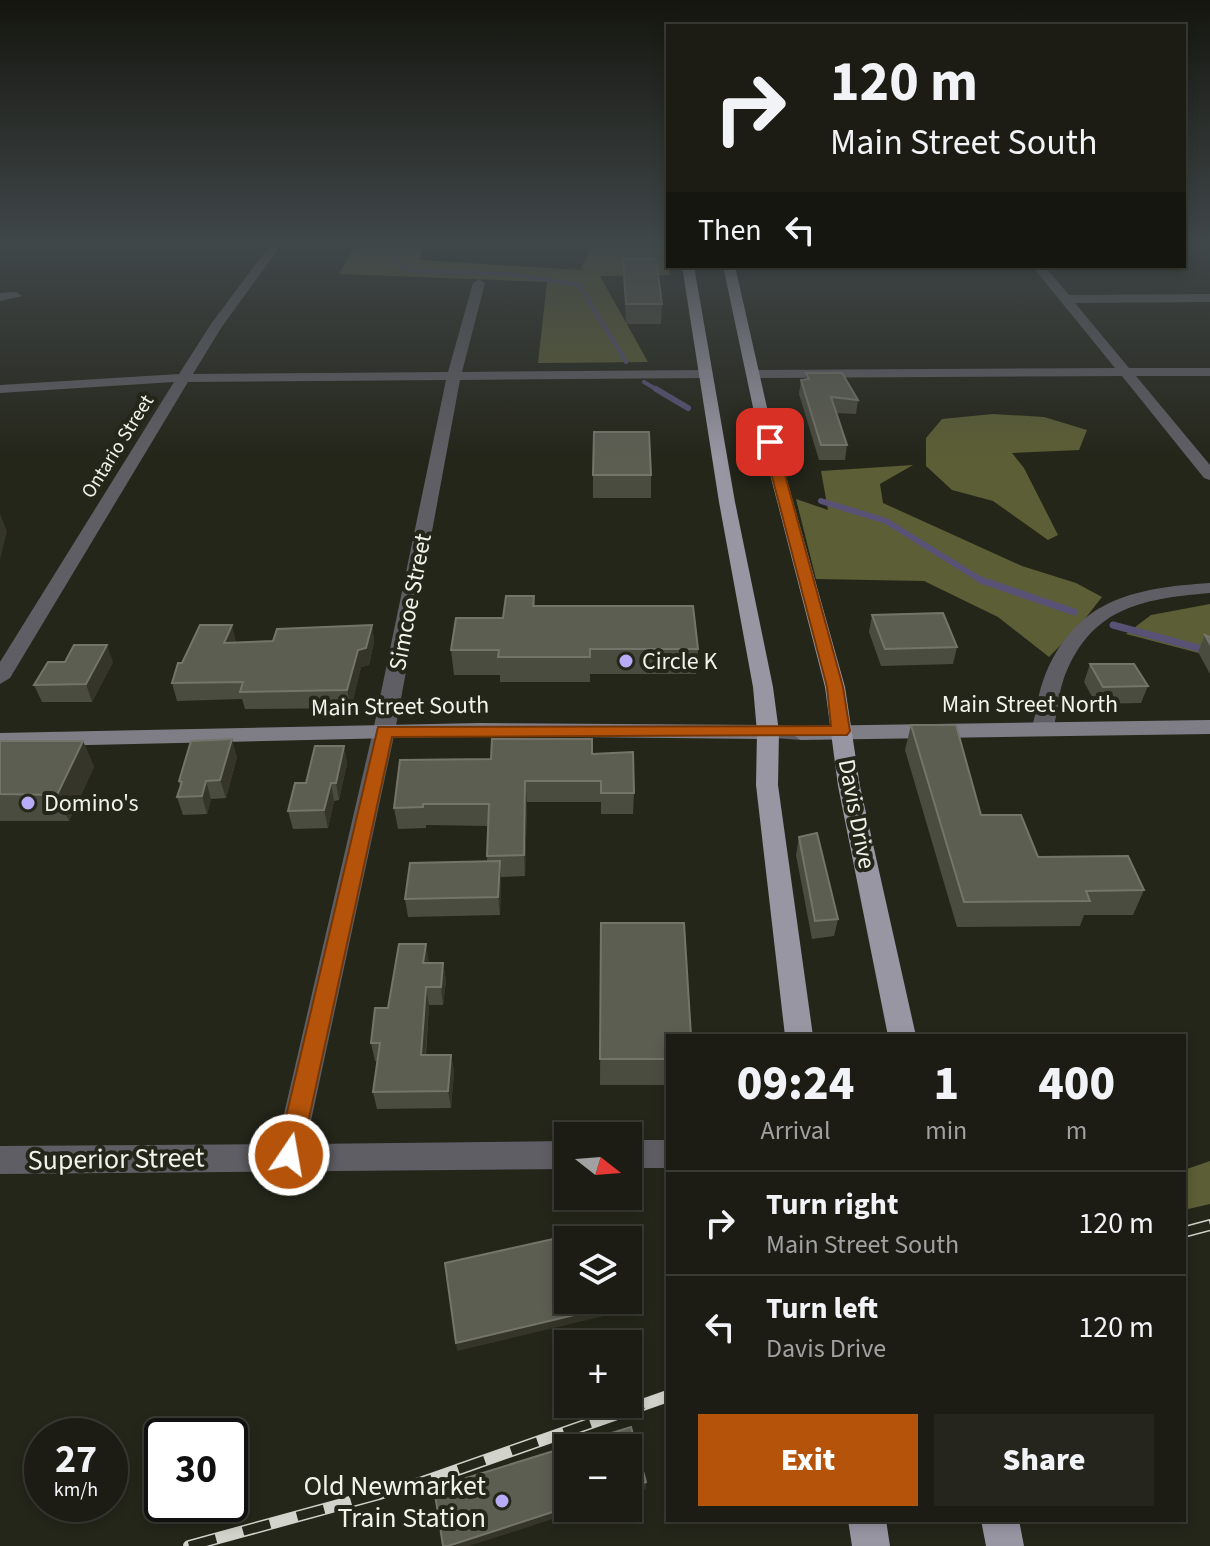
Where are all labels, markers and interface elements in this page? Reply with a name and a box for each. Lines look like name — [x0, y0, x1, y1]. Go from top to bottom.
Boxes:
text: 120 m — [830, 43, 978, 122]
icon: right — [698, 56, 802, 160]
text: Main Street South — [830, 117, 1098, 168]
icon: left — [778, 208, 822, 252]
text: Then — [698, 209, 762, 252]
street label: Ontario Street — [75, 389, 161, 504]
pin — [736, 408, 804, 476]
icon: arrive — [748, 420, 792, 464]
street label: Simcoe Street — [380, 531, 441, 674]
place label: Circle K — [642, 644, 717, 679]
marker: Circle K — [617, 652, 635, 670]
street label: Main Street South — [311, 687, 489, 726]
street label: Main Street North — [942, 687, 1118, 722]
street label: Davis Drive — [829, 756, 884, 872]
place label: Domino's — [44, 786, 139, 821]
marker: Domino's — [19, 794, 37, 812]
text: 09:24 — [737, 1050, 854, 1118]
text: 1 — [933, 1050, 959, 1118]
text: 400 — [1038, 1050, 1115, 1118]
text: Arrival — [761, 1112, 831, 1149]
text: min — [925, 1112, 967, 1149]
text: m — [1066, 1112, 1087, 1149]
position arrow — [247, 1113, 331, 1197]
north arrow — [554, 1122, 642, 1210]
map controls — [554, 1122, 642, 1522]
street label: Superior Street — [27, 1137, 205, 1181]
text: Turn right — [766, 1183, 898, 1226]
icon: right — [698, 1201, 742, 1245]
text: 120 m — [1078, 1202, 1154, 1245]
button: layers — [554, 1226, 642, 1314]
text: Main Street South — [766, 1226, 959, 1263]
text: Turn left — [766, 1287, 878, 1330]
icon: left — [698, 1305, 742, 1349]
text: 120 m — [1078, 1306, 1154, 1349]
button: + — [554, 1330, 642, 1418]
text: Davis Drive — [766, 1330, 886, 1367]
button: Exit — [698, 1414, 918, 1506]
button: Share — [934, 1414, 1154, 1506]
speed limit sign: 30 — [144, 1418, 248, 1522]
text: 27 — [55, 1431, 97, 1488]
button: − — [554, 1434, 642, 1522]
place label: Old Newmarket Train Station — [303, 1466, 487, 1538]
text: km/h — [54, 1476, 98, 1504]
marker: Old Newmarket Train Station — [493, 1492, 511, 1510]

